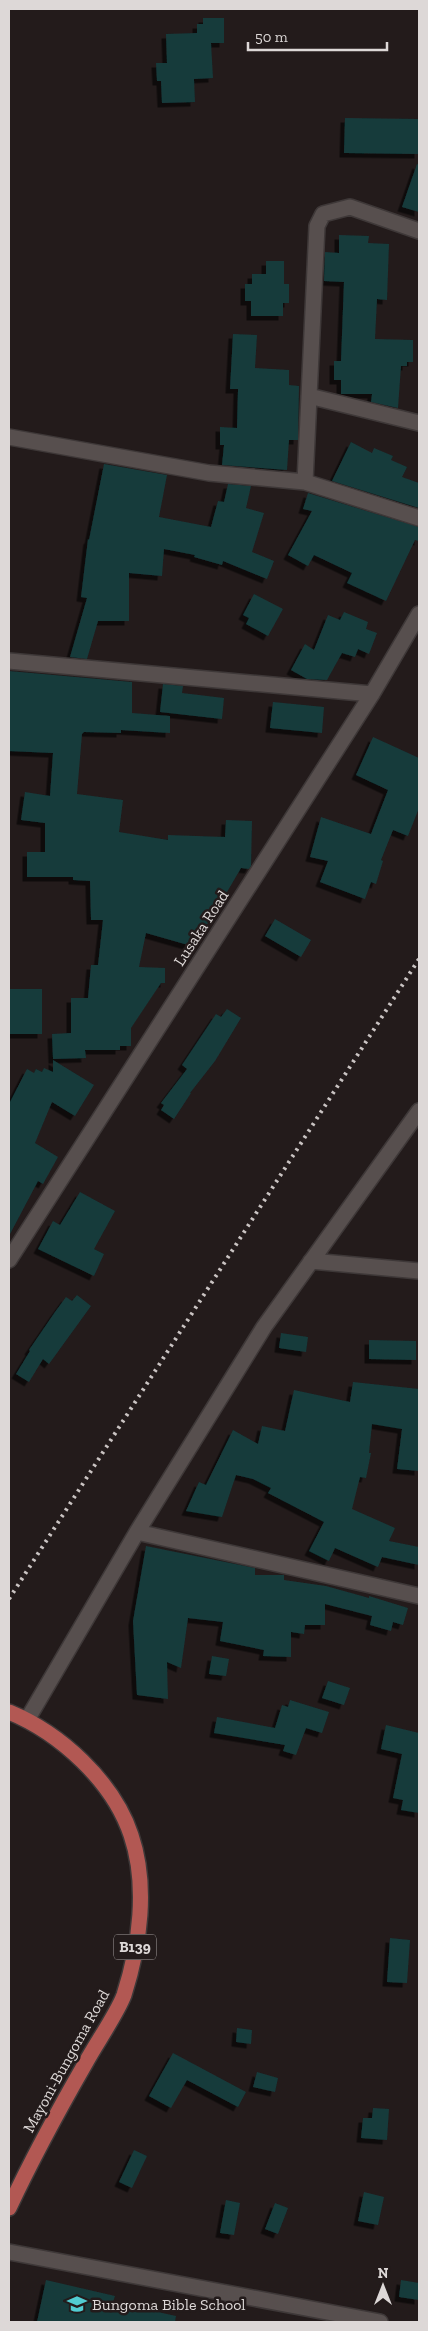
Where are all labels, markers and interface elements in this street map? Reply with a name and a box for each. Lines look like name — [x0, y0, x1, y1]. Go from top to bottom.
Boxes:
scale bar — [248, 20, 387, 52]
text: 50 m — [255, 28, 288, 46]
street label: Lusaka Road — [170, 886, 233, 969]
road number: B139 — [114, 1934, 156, 1960]
street label: Mayoni-Bungoma Road — [19, 1986, 113, 2136]
north arrow — [358, 2261, 408, 2311]
text: N — [378, 2265, 389, 2282]
school or university icon: Bungoma Bible School — [66, 2293, 88, 2315]
place label: Bungoma Bible School — [92, 2295, 246, 2314]

